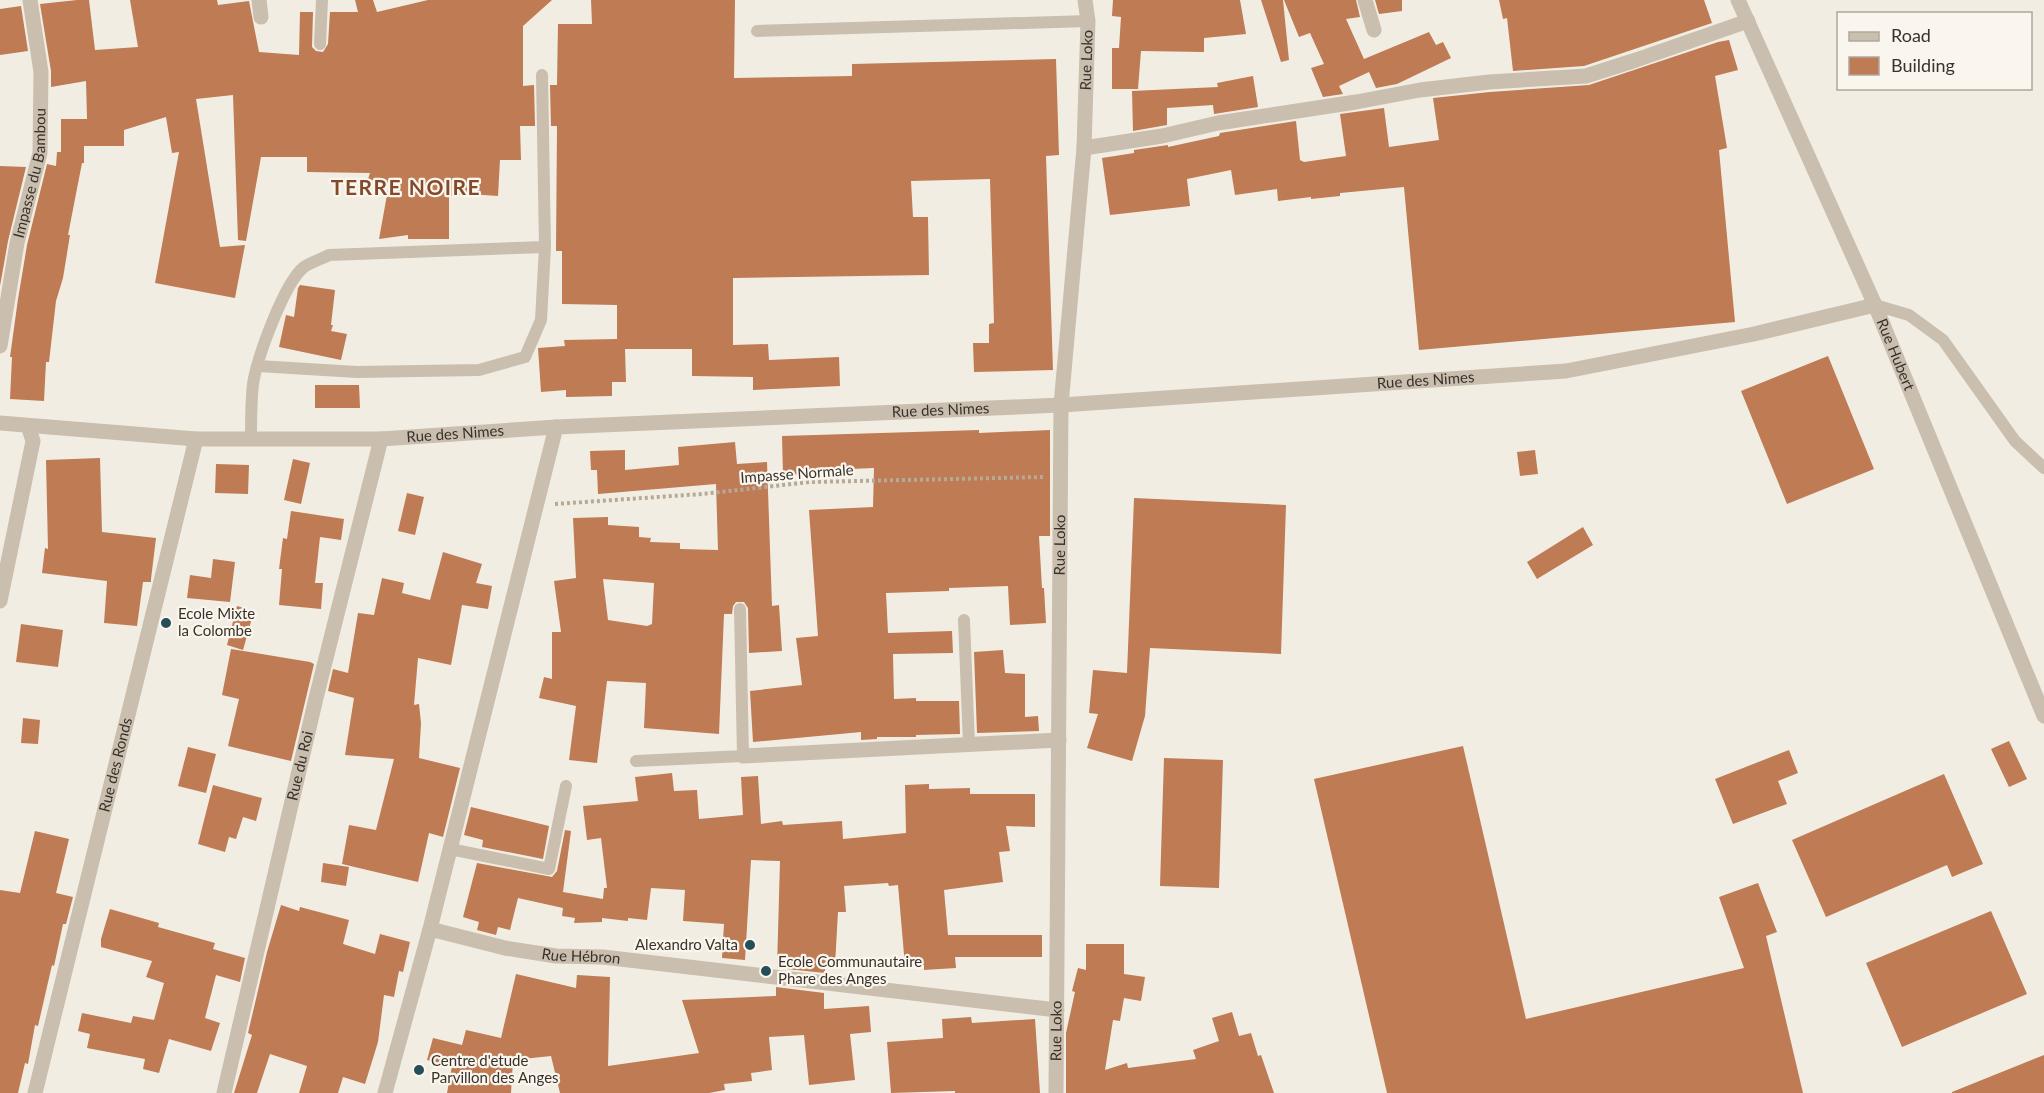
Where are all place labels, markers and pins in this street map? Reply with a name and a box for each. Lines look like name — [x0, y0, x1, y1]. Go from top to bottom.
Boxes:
place label: Ecole Mixte la Colombe — [178, 604, 255, 639]
marker: Ecole Mixte la Colombe — [159, 616, 173, 630]
place label: Alexandro Valta — [635, 935, 738, 953]
marker: Alexandro Valta — [743, 938, 757, 952]
place label: Ecole Communautaire Phare des Anges — [778, 952, 922, 987]
marker: Ecole Communautaire Phare des Anges — [759, 964, 773, 978]
place label: Centre d'etude Parvillon des Anges — [431, 1051, 559, 1086]
marker: Centre d'etude Parvillon des Anges — [412, 1063, 426, 1077]

